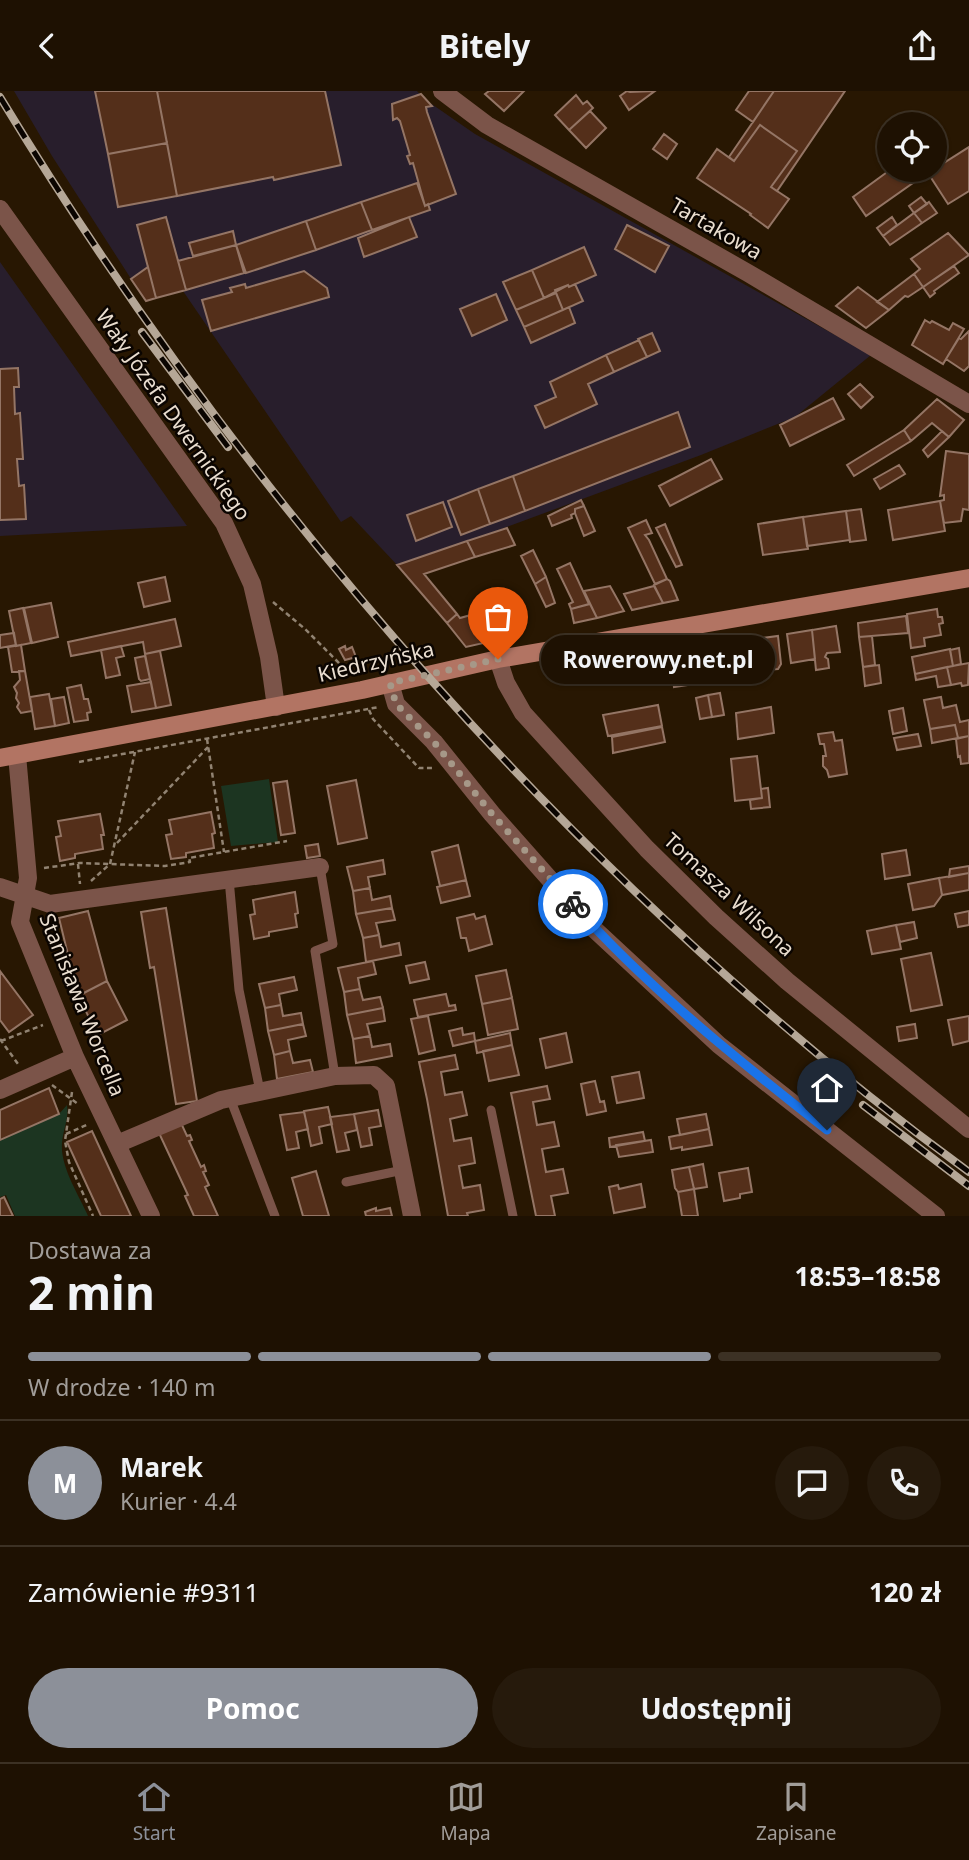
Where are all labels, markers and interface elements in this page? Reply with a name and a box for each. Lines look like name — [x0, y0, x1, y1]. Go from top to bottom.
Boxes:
text: Bitely — [439, 24, 530, 67]
icon: back — [28, 27, 66, 65]
icon: share — [903, 27, 941, 65]
map controls — [877, 112, 947, 182]
button: locate — [877, 112, 947, 182]
street label: Tartakowa — [666, 191, 767, 266]
street label: Wały Józefa Dwernickiego — [90, 303, 258, 526]
pin — [468, 587, 528, 659]
icon: bag — [479, 598, 517, 636]
street label: Kiedrzyńska — [315, 634, 437, 688]
callout: Rowerowy.net.pl — [540, 635, 774, 683]
text: Rowerowy.net.pl — [562, 643, 754, 675]
street label: Tomasza Wilsona — [658, 826, 801, 962]
courier — [538, 869, 608, 939]
icon: bike — [554, 885, 592, 923]
street label: Stanisława Worcella — [33, 909, 132, 1100]
pin — [797, 1058, 857, 1130]
icon: home — [808, 1069, 846, 1107]
text: Dostawa za — [28, 1234, 152, 1266]
text: 18:53–18:58 — [794, 1258, 941, 1294]
text: 2 min — [28, 1261, 155, 1323]
text: W drodze · 140 m — [28, 1371, 215, 1403]
button: chat — [775, 1446, 849, 1520]
button: phone — [867, 1446, 941, 1520]
text: Marek — [120, 1449, 203, 1485]
text: M — [53, 1465, 77, 1501]
text: Kurier · 4.4 — [120, 1485, 237, 1517]
text: Zamówienie #9311 — [28, 1574, 259, 1610]
text: 120 zł — [869, 1574, 941, 1610]
button: Pomoc — [28, 1668, 478, 1748]
button: Udostępnij — [492, 1668, 941, 1748]
tab: Start — [133, 1778, 175, 1846]
tab: Mapa — [441, 1778, 491, 1846]
tab: Zapisane — [756, 1778, 836, 1846]

